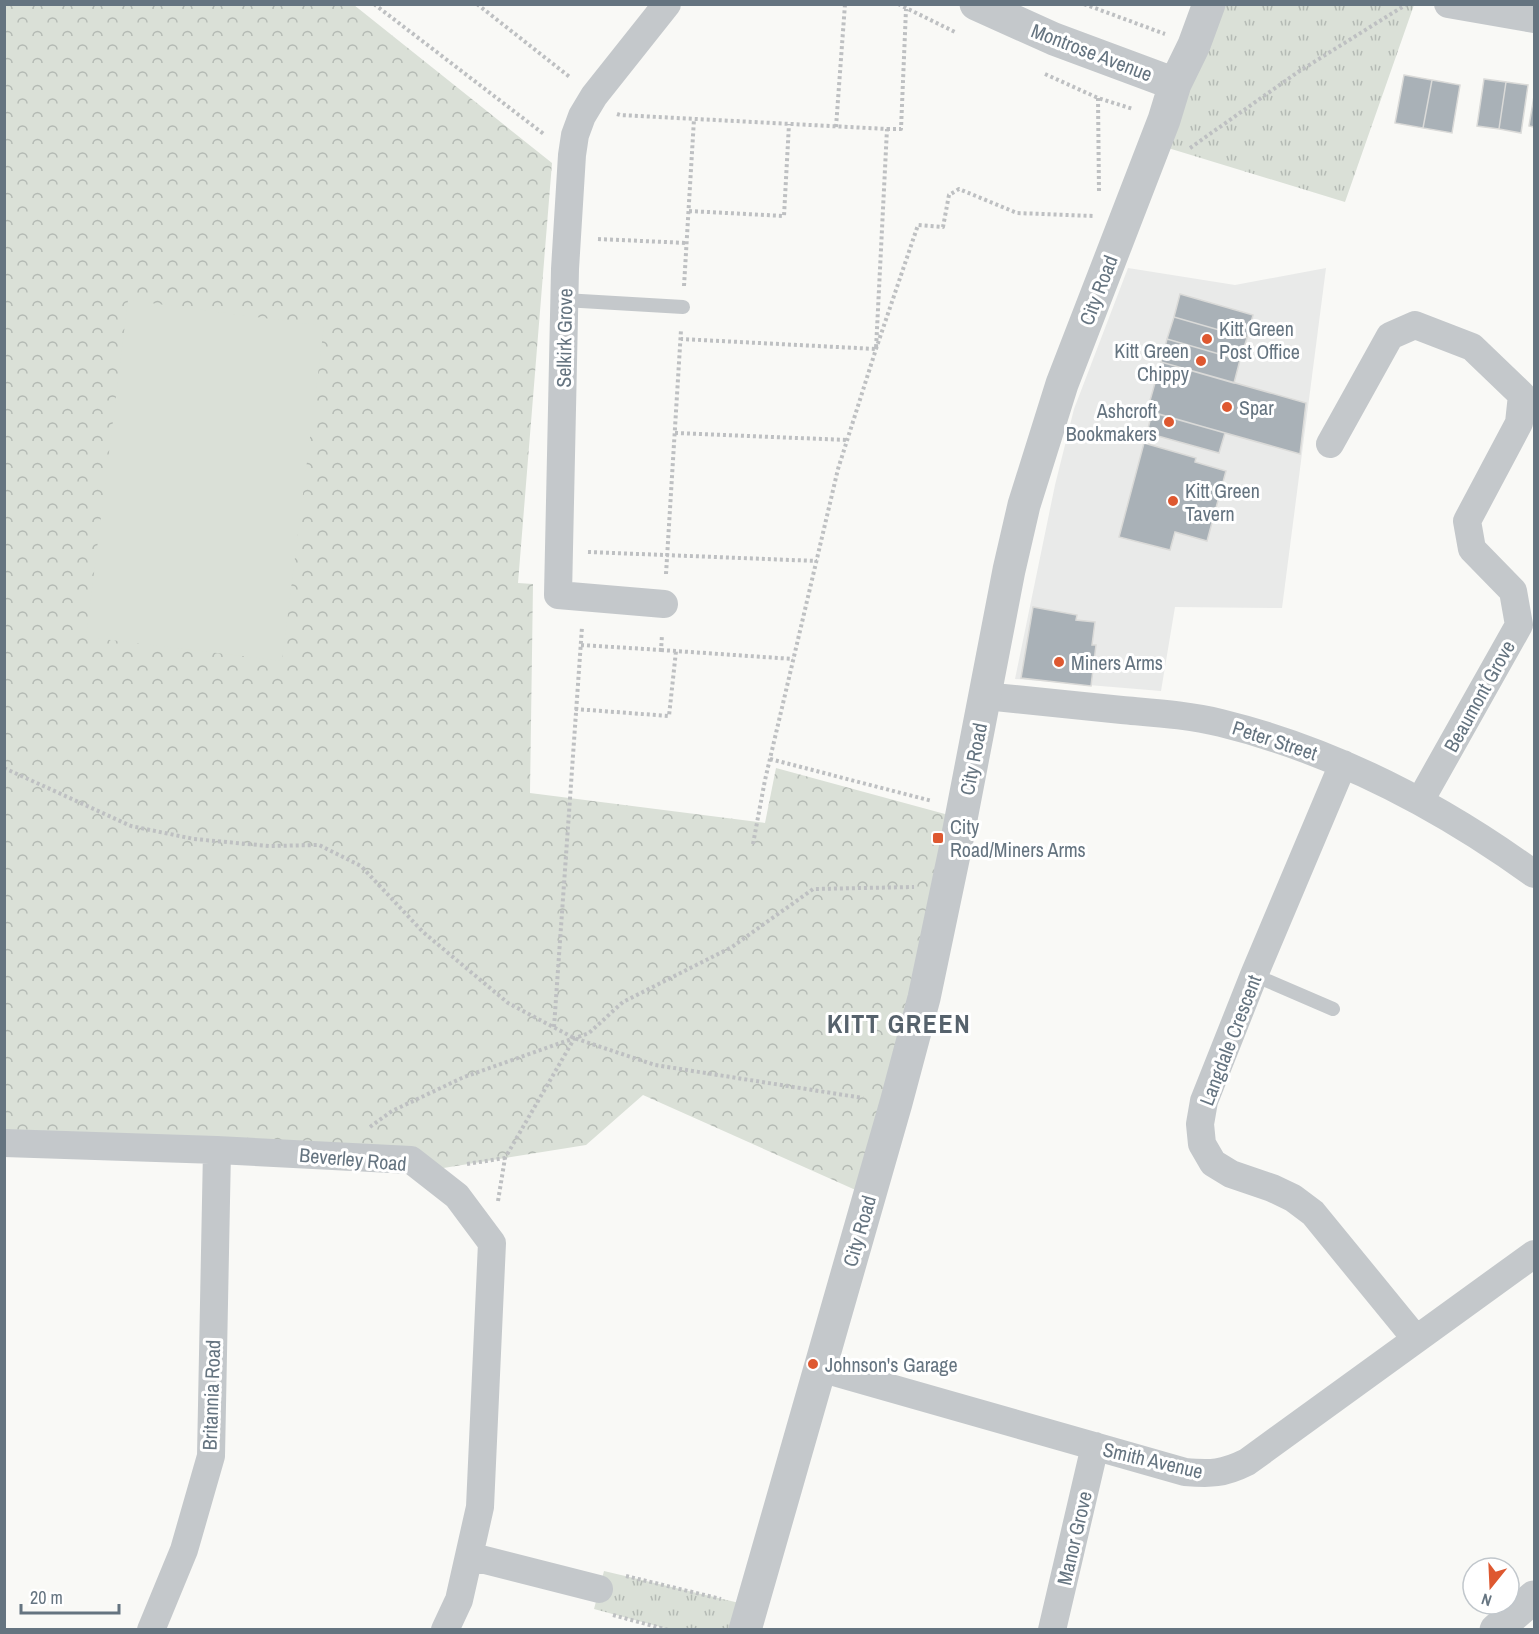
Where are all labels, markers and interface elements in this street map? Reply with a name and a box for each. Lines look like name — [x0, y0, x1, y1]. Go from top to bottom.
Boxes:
street label: Montrose Avenue — [1028, 17, 1156, 87]
street label: City Road — [1072, 251, 1124, 329]
street label: Selkirk Grove — [550, 288, 578, 388]
place label: Kitt Green Post Office — [1219, 315, 1300, 365]
marker: Kitt Green Post Office — [1200, 332, 1214, 346]
place label: Kitt Green Chippy — [1114, 337, 1190, 387]
marker: Kitt Green Chippy — [1194, 354, 1208, 368]
place label: Spar — [1239, 394, 1274, 421]
place label: Ashcroft Bookmakers — [1066, 397, 1157, 447]
marker: Spar — [1220, 400, 1234, 414]
marker: Ashcroft Bookmakers — [1162, 415, 1176, 429]
place label: Kitt Green Tavern — [1185, 477, 1260, 527]
marker: Kitt Green Tavern — [1166, 494, 1180, 508]
street label: Beaumont Grove — [1437, 635, 1521, 757]
place label: Miners Arms — [1071, 649, 1163, 676]
marker: Miners Arms — [1052, 655, 1066, 669]
street label: Peter Street — [1229, 714, 1321, 766]
street label: City Road — [953, 721, 993, 797]
place label: City Road/Miners Arms — [950, 813, 1086, 863]
marker: City Road/Miners Arms — [931, 831, 945, 845]
street label: Langdale Crescent — [1193, 970, 1267, 1109]
district label: KITT GREEN — [827, 1006, 971, 1041]
street label: Beverley Road — [298, 1141, 408, 1177]
street label: City Road — [836, 1192, 882, 1270]
street label: Britannia Road — [196, 1339, 226, 1451]
place label: Johnson's Garage — [825, 1351, 958, 1378]
marker: Johnson's Garage — [806, 1357, 820, 1371]
street label: Smith Avenue — [1100, 1435, 1206, 1485]
street label: Manor Grove — [1050, 1488, 1098, 1588]
north arrow — [1461, 1556, 1521, 1616]
scale bar — [21, 1577, 118, 1615]
text: 20 m — [30, 1585, 63, 1610]
text: N — [1478, 1588, 1494, 1612]

